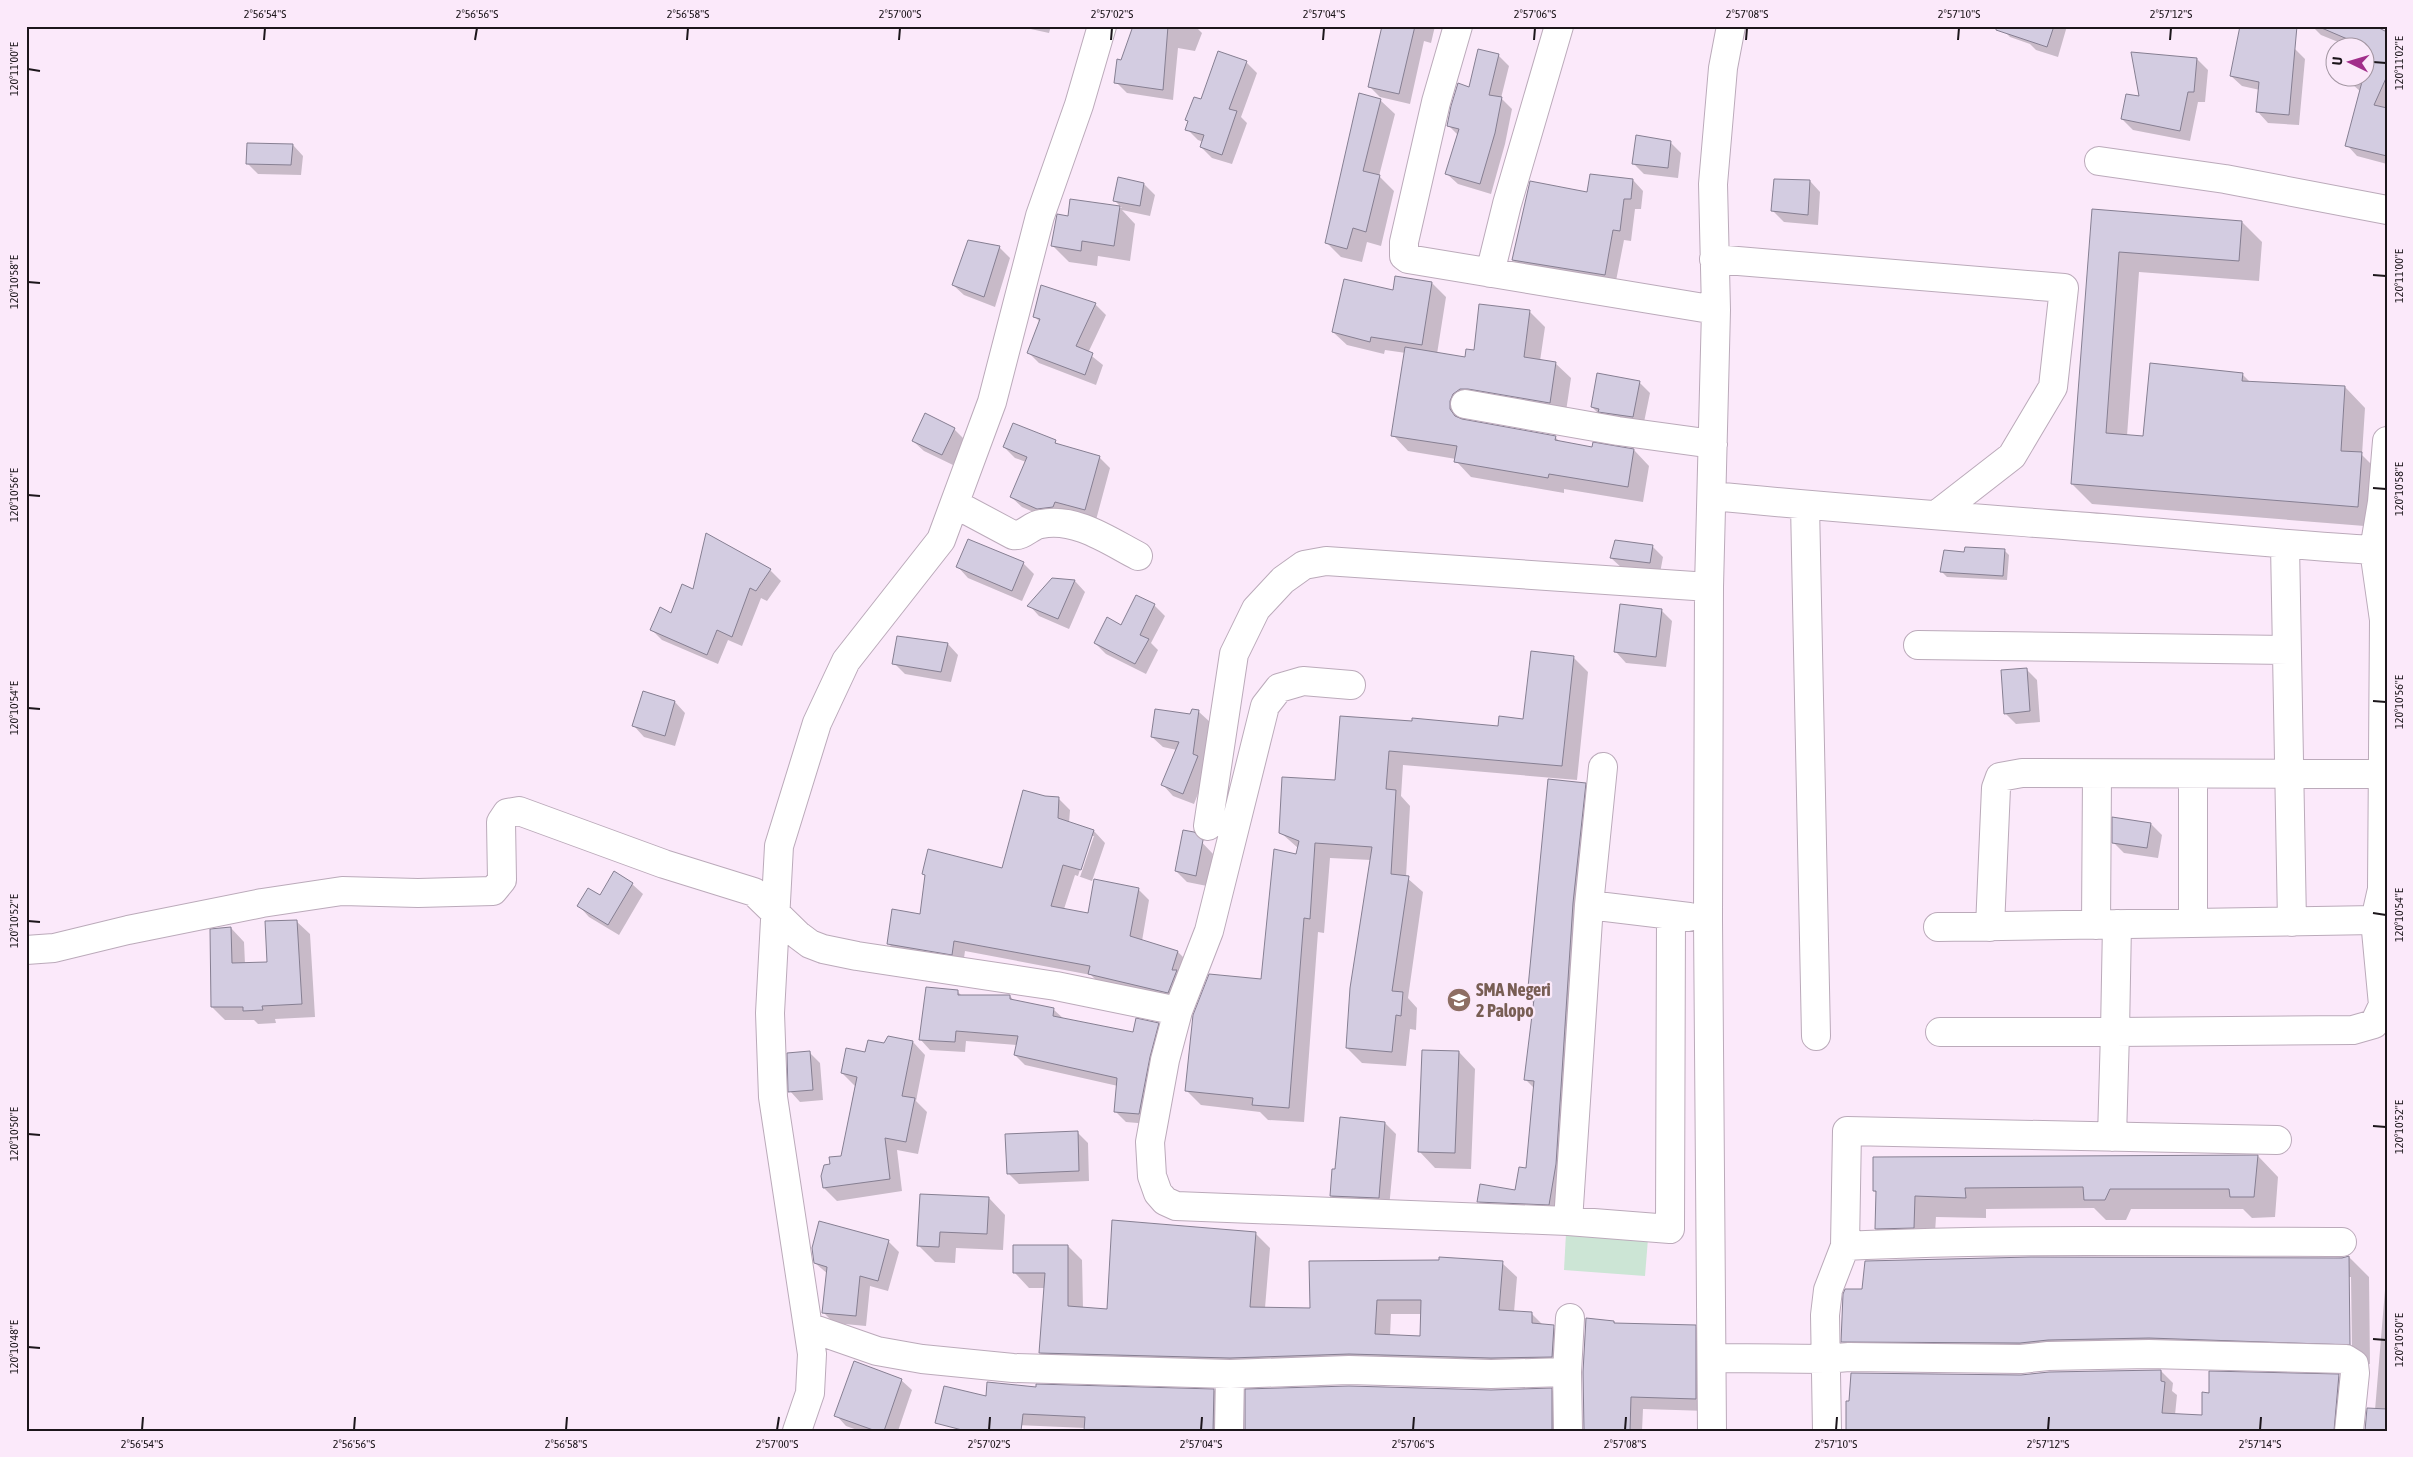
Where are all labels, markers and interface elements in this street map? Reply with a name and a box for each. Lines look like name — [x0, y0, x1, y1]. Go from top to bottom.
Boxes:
text: 2°56'54"S — [244, 7, 286, 21]
text: 2°56'56"S — [456, 7, 498, 21]
text: 2°56'58"S — [667, 7, 709, 21]
text: 2°57'00"S — [879, 7, 921, 21]
text: 2°57'02"S — [1091, 7, 1133, 21]
text: 2°57'04"S — [1303, 7, 1345, 21]
text: 2°57'06"S — [1514, 7, 1556, 21]
text: 2°57'08"S — [1726, 7, 1768, 21]
text: 2°57'10"S — [1938, 7, 1980, 21]
text: 2°57'12"S — [2150, 7, 2192, 21]
text: 120°11'02"E — [2392, 36, 2406, 90]
north arrow — [2326, 38, 2376, 88]
text: 120°11'00"E — [7, 42, 21, 96]
text: U — [2329, 56, 2345, 66]
text: 120°11'00"E — [2392, 249, 2406, 303]
text: 120°10'58"E — [7, 255, 21, 309]
text: 120°10'58"E — [2392, 462, 2406, 516]
text: 120°10'56"E — [7, 468, 21, 522]
text: 120°10'56"E — [2392, 675, 2406, 729]
text: 120°10'54"E — [7, 681, 21, 735]
text: 120°10'54"E — [2392, 888, 2406, 942]
text: 120°10'52"E — [7, 894, 21, 948]
place label: SMA Negeri 2 Palopo — [1476, 979, 1551, 1021]
school or university icon: SMA Negeri 2 Palopo — [1446, 987, 1472, 1013]
text: 120°10'52"E — [2392, 1100, 2406, 1154]
text: 120°10'50"E — [7, 1107, 21, 1161]
text: 120°10'50"E — [2392, 1313, 2406, 1367]
text: 120°10'48"E — [7, 1320, 21, 1374]
text: 2°56'54"S — [121, 1437, 163, 1451]
text: 2°56'56"S — [333, 1437, 375, 1451]
text: 2°56'58"S — [545, 1437, 587, 1451]
text: 2°57'00"S — [756, 1437, 798, 1451]
text: 2°57'02"S — [968, 1437, 1010, 1451]
text: 2°57'04"S — [1180, 1437, 1222, 1451]
text: 2°57'06"S — [1392, 1437, 1434, 1451]
text: 2°57'08"S — [1604, 1437, 1646, 1451]
text: 2°57'10"S — [1815, 1437, 1857, 1451]
text: 2°57'12"S — [2027, 1437, 2069, 1451]
text: 2°57'14"S — [2239, 1437, 2281, 1451]

